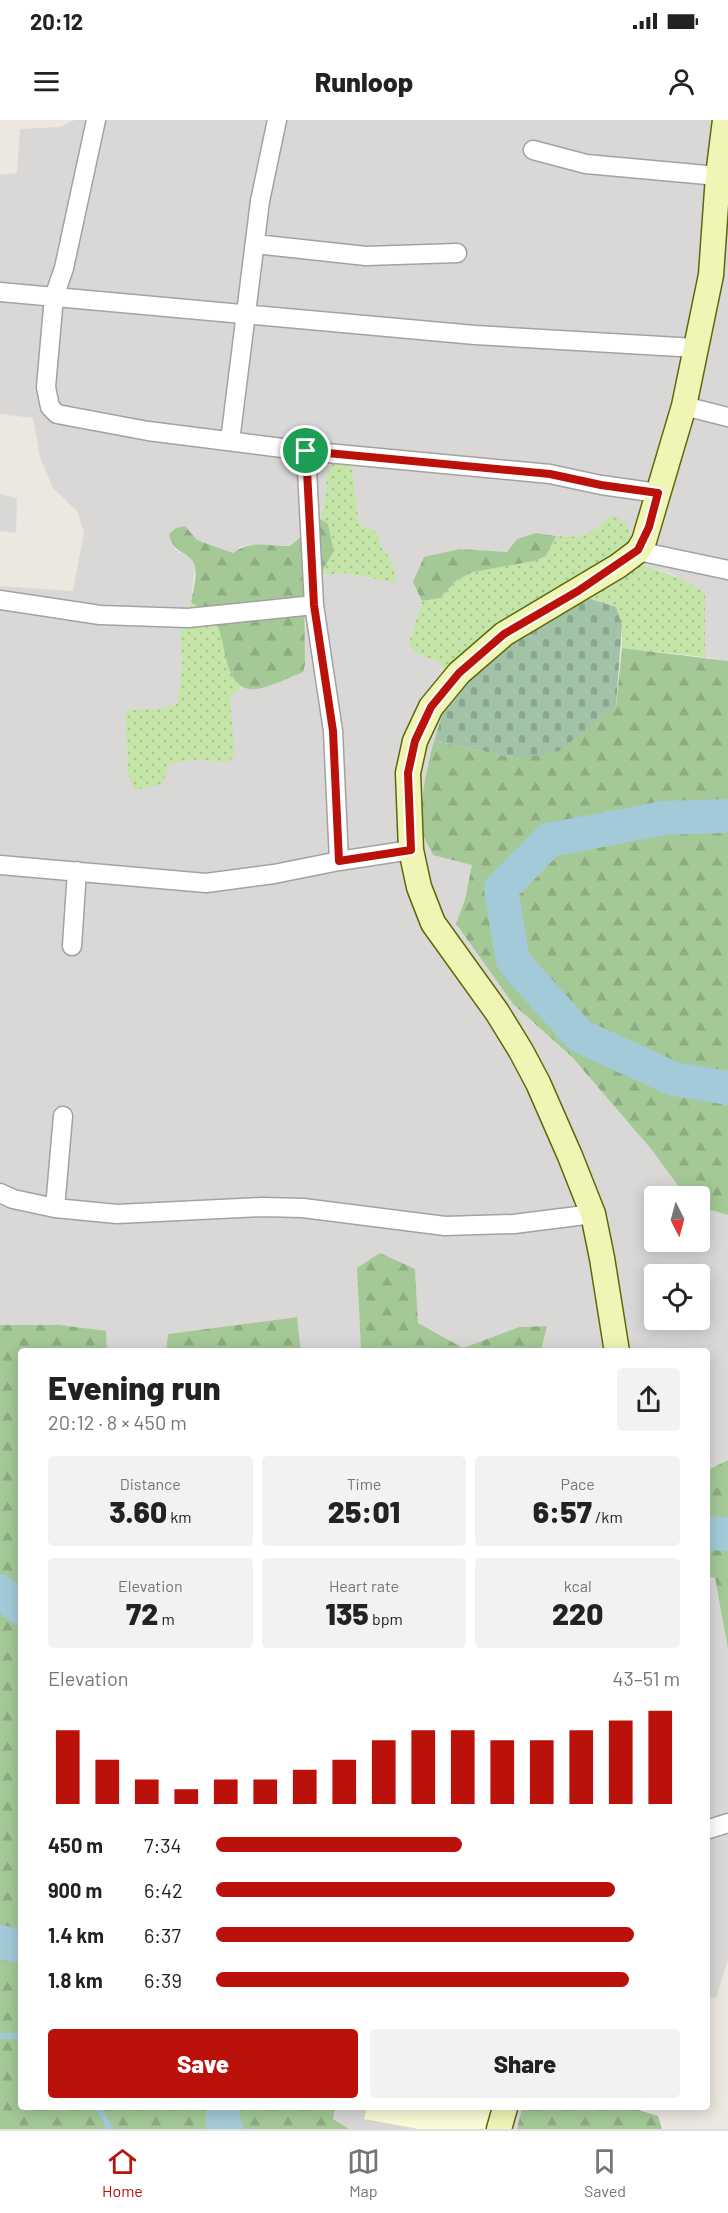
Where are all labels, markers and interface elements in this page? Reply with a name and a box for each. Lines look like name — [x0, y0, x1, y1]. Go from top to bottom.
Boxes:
text: 20:12 — [30, 8, 83, 34]
icon: menu — [30, 65, 63, 98]
text: Runloop — [315, 65, 413, 97]
icon: person — [665, 65, 698, 98]
pin — [280, 425, 331, 476]
icon: arrive — [289, 434, 322, 467]
north arrow — [644, 1186, 710, 1252]
map controls — [644, 1186, 710, 1330]
button: locate — [644, 1264, 710, 1330]
text: Evening run — [48, 1367, 221, 1407]
button: share — [617, 1368, 680, 1431]
text: 20:12 · 8 × 450 m — [48, 1410, 187, 1434]
text: Distance — [120, 1474, 181, 1493]
text: Time — [347, 1474, 381, 1493]
text: Pace — [560, 1474, 595, 1493]
text: 3.60 — [109, 1493, 167, 1529]
text: 25:01 — [328, 1493, 400, 1529]
text: 6:57 — [533, 1493, 592, 1529]
text: km — [167, 1507, 192, 1526]
text: /km — [592, 1507, 623, 1526]
text: Elevation — [118, 1576, 183, 1595]
text: Heart rate — [329, 1576, 399, 1595]
text: kcal — [564, 1576, 592, 1595]
text: 72 — [126, 1595, 158, 1631]
text: 135 — [325, 1595, 369, 1631]
text: 220 — [552, 1595, 603, 1631]
text: m — [158, 1609, 175, 1628]
text: bpm — [369, 1609, 403, 1628]
text: Elevation — [48, 1666, 129, 1690]
text: 43–51 m — [612, 1666, 680, 1690]
text: 450 m — [48, 1833, 103, 1857]
text: 7:34 — [144, 1833, 182, 1857]
text: 900 m — [48, 1878, 102, 1902]
text: 6:42 — [144, 1878, 183, 1902]
text: 1.4 km — [48, 1923, 104, 1947]
text: 6:37 — [144, 1923, 181, 1947]
text: 1.8 km — [48, 1968, 103, 1992]
text: 6:39 — [144, 1968, 182, 1992]
button: Save — [48, 2029, 358, 2098]
button: Share — [370, 2029, 680, 2098]
tab: Home — [102, 2145, 143, 2200]
tab: Map — [347, 2145, 380, 2200]
tab: Saved — [584, 2145, 626, 2200]

